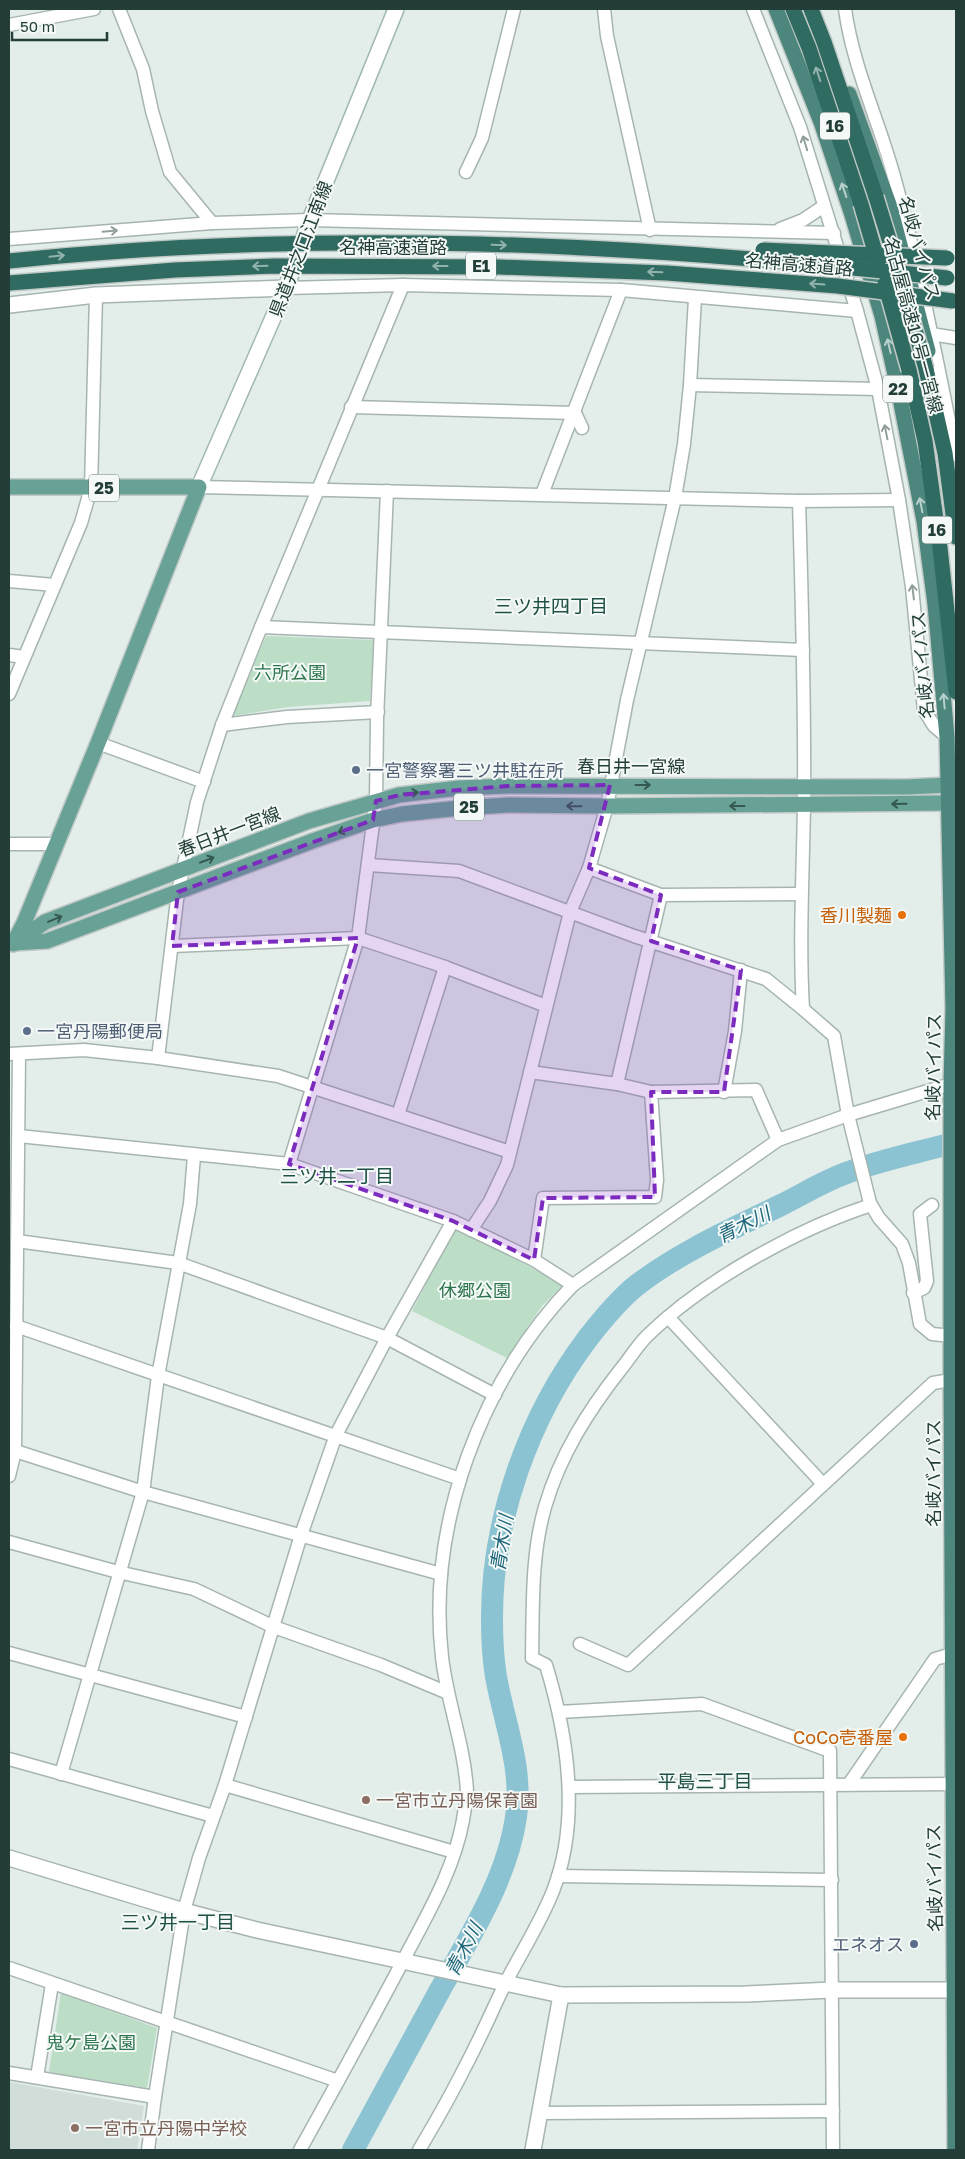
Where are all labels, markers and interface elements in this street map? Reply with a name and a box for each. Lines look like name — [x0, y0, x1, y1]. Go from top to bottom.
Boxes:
scale bar — [12, 10, 108, 42]
text: 50 m — [20, 17, 55, 35]
one-way arrow — [813, 67, 822, 83]
road number: 16 — [820, 112, 850, 140]
one-way arrow — [800, 135, 809, 151]
street label: 県道井之口江南線 — [264, 178, 336, 320]
one-way arrow — [839, 182, 848, 198]
street label: 名岐バイパス — [895, 193, 945, 303]
one-way arrow — [101, 227, 117, 236]
street label: 名古屋高速16号一宮線 — [880, 234, 948, 416]
street label: 名神高速道路 — [339, 236, 447, 258]
one-way arrow — [491, 240, 507, 250]
street label: 名神高速道路 — [744, 248, 854, 280]
one-way arrow — [49, 251, 65, 261]
road number: E1 — [466, 252, 496, 280]
one-way arrow — [433, 261, 449, 271]
one-way arrow — [253, 262, 269, 271]
one-way arrow — [648, 268, 664, 277]
one-way arrow — [810, 279, 826, 289]
one-way arrow — [884, 338, 893, 354]
road number: 22 — [883, 376, 913, 402]
one-way arrow — [881, 425, 890, 441]
road number: 25 — [89, 474, 119, 502]
one-way arrow — [915, 497, 925, 513]
road number: 16 — [922, 516, 952, 544]
one-way arrow — [908, 585, 918, 601]
district label: 三ツ井四丁目 — [494, 594, 608, 617]
street label: 名岐バイパス — [906, 610, 938, 720]
park label: 六所公園 — [254, 661, 326, 683]
one-way arrow — [939, 693, 948, 709]
street label: 春日井一宮線 — [577, 755, 685, 777]
place label: 一宮警察署三ツ井駐在所 — [366, 759, 564, 781]
marker: 一宮警察署三ツ井駐在所 — [350, 764, 362, 776]
one-way arrow — [634, 780, 650, 790]
one-way arrow — [402, 788, 418, 798]
road number: 25 — [454, 794, 484, 820]
one-way arrow — [892, 799, 908, 809]
street label: 春日井一宮線 — [175, 801, 283, 861]
one-way arrow — [567, 801, 583, 811]
one-way arrow — [729, 801, 746, 811]
one-way arrow — [337, 826, 353, 835]
one-way arrow — [198, 855, 214, 864]
place label: 香川製麺 — [820, 904, 892, 926]
marker: 香川製麺 — [896, 909, 908, 921]
one-way arrow — [47, 913, 62, 923]
street label: 名岐バイパス — [921, 1013, 945, 1121]
place label: 一宮丹陽郵便局 — [37, 1020, 163, 1042]
marker: 一宮丹陽郵便局 — [21, 1025, 33, 1037]
district label: 三ツ井二丁目 — [280, 1164, 394, 1187]
water label: 青木川 — [712, 1200, 775, 1247]
park label: 休郷公園 — [439, 1279, 511, 1301]
street label: 名岐バイパス — [922, 1419, 944, 1527]
water label: 青木川 — [485, 1511, 517, 1573]
place label: CoCo壱番屋 — [793, 1726, 893, 1748]
marker: CoCo壱番屋 — [897, 1731, 909, 1743]
district label: 平島三丁目 — [657, 1769, 753, 1792]
place label: 一宮市立丹陽保育園 — [376, 1789, 538, 1811]
marker: 一宮市立丹陽保育園 — [360, 1794, 372, 1806]
street label: 名岐バイパス — [922, 1824, 946, 1932]
district label: 三ツ井一丁目 — [121, 1910, 235, 1933]
water label: 青木川 — [439, 1917, 487, 1980]
place label: エネオス — [832, 1933, 904, 1955]
marker: エネオス — [908, 1938, 920, 1950]
park label: 鬼ケ島公園 — [46, 2031, 136, 2053]
place label: 一宮市立丹陽中学校 — [85, 2117, 247, 2139]
marker: 一宮市立丹陽中学校 — [69, 2122, 81, 2134]

